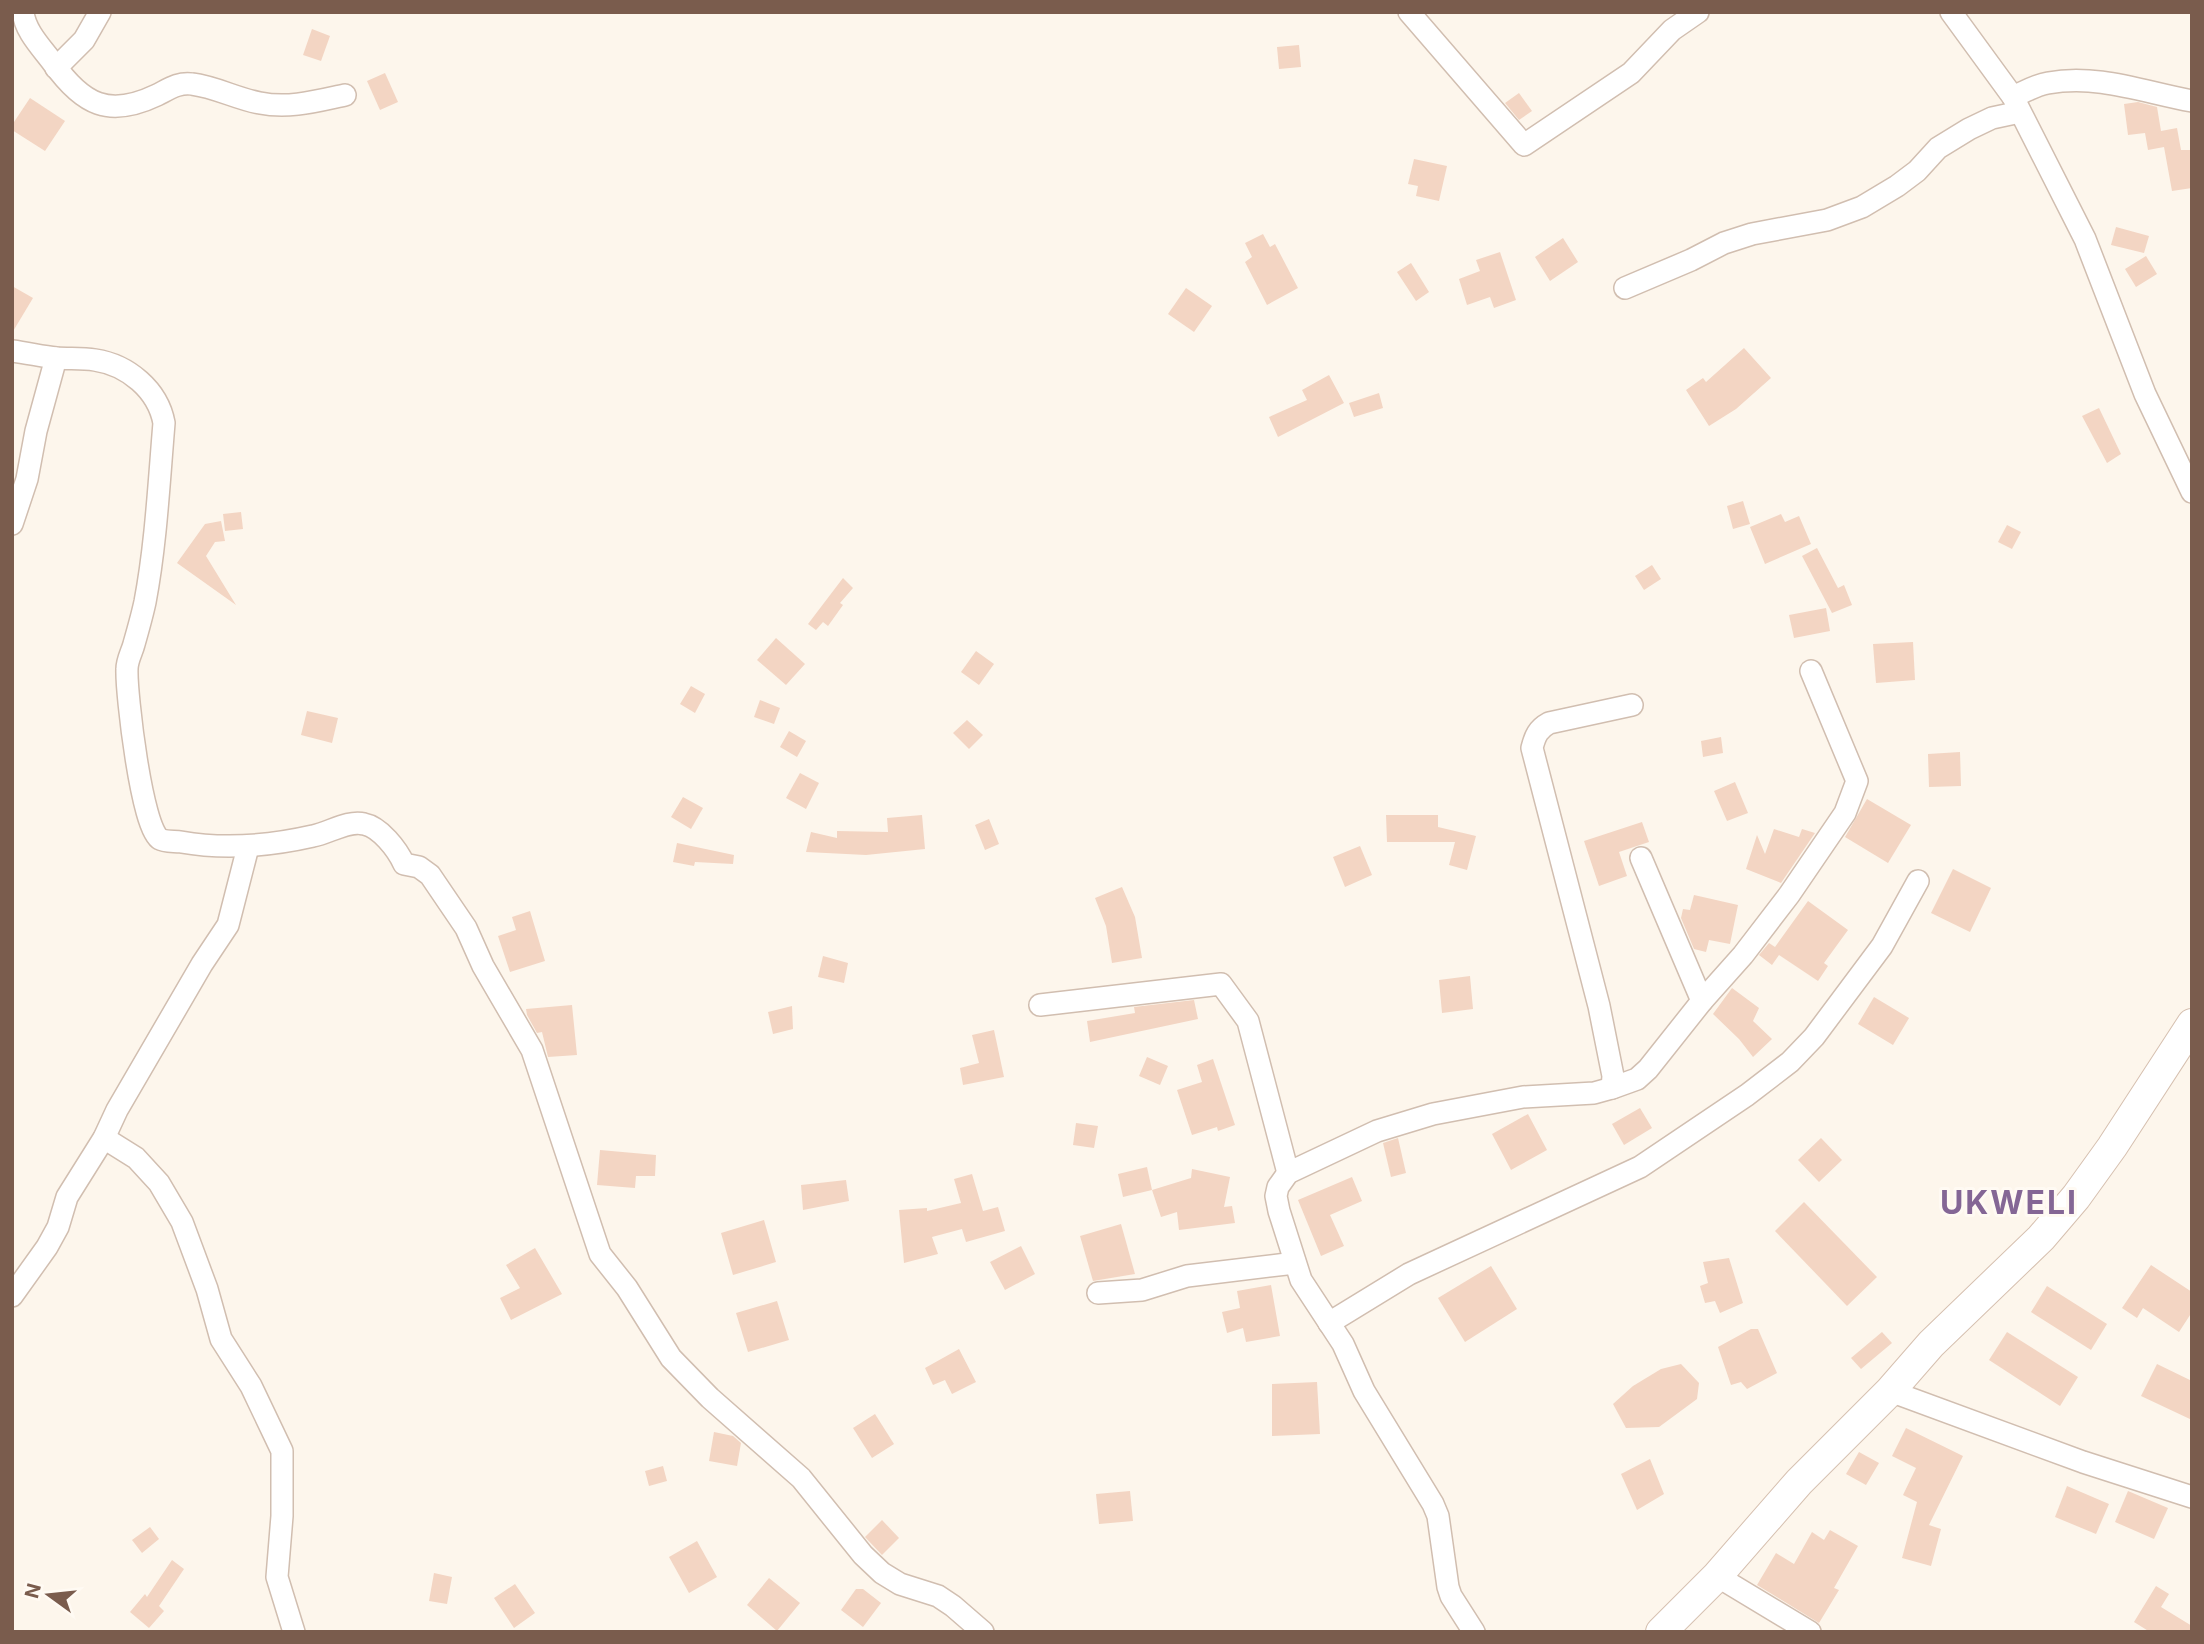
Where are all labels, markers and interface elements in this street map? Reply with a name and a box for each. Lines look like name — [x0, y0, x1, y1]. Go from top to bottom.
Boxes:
district label: UKWELI — [1940, 1183, 2078, 1222]
north arrow — [14, 1560, 84, 1630]
text: N — [20, 1581, 46, 1601]

